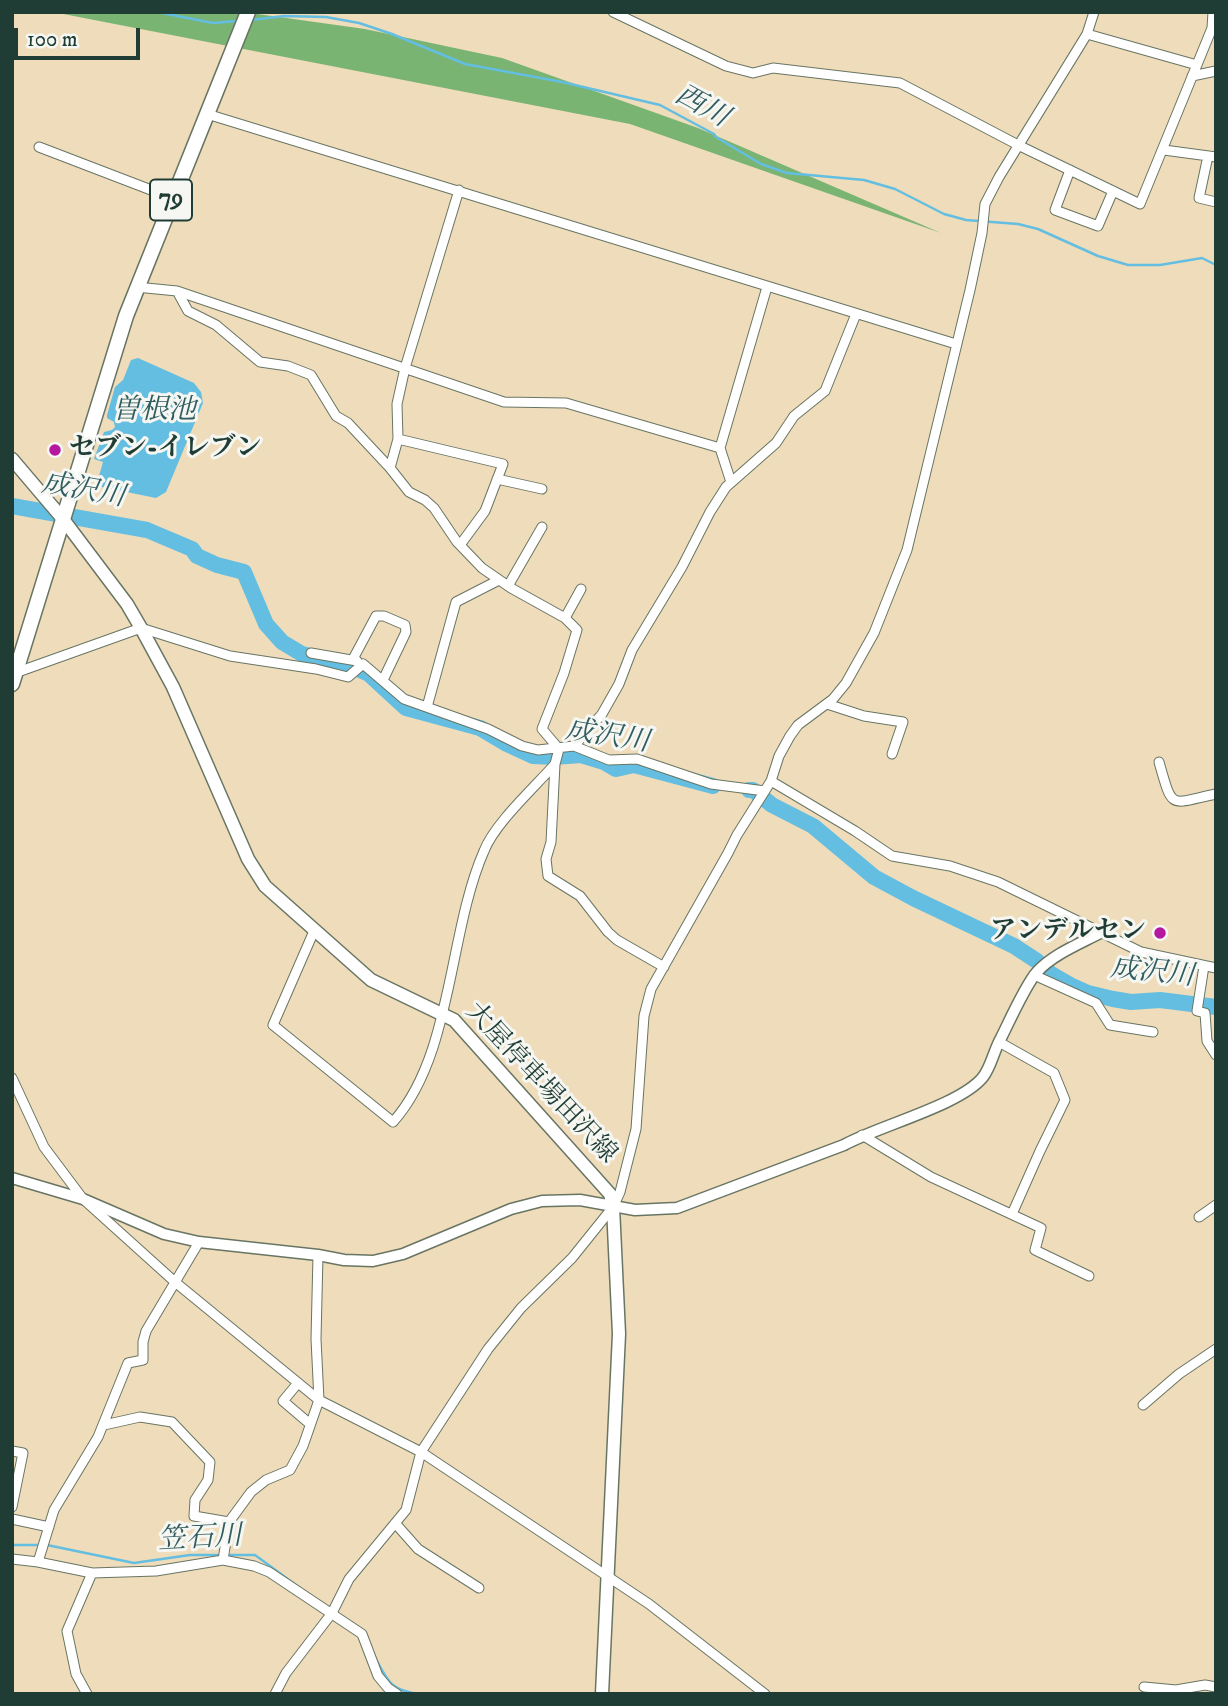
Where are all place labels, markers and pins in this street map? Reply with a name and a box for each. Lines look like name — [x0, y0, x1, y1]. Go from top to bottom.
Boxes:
place label: セブン-イレブン — [69, 434, 262, 466]
marker: セブン-イレブン — [47, 442, 63, 458]
place label: アンデルセン — [990, 917, 1146, 949]
marker: アンデルセン — [1152, 925, 1168, 941]

